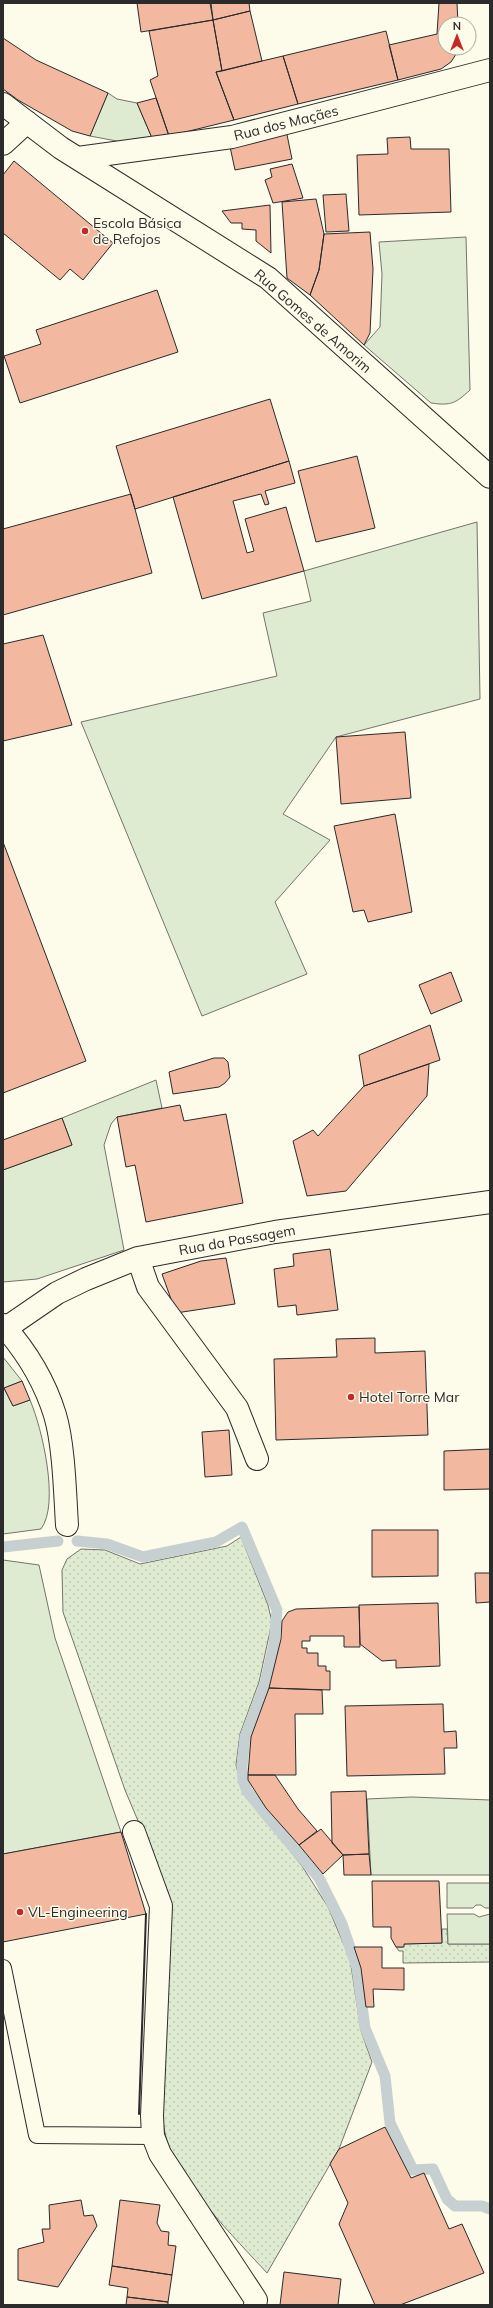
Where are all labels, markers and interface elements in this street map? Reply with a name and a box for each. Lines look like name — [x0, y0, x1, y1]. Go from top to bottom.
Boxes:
north arrow — [437, 16, 477, 56]
text: N — [453, 19, 461, 33]
street label: Rua dos Maçães — [232, 101, 340, 145]
place label: Escola Básica de Refojos — [93, 214, 182, 248]
marker: Escola Básica de Refojos — [80, 226, 90, 236]
street label: Rua Gomes de Amorim — [251, 265, 375, 377]
street label: Rua da Passagem — [177, 1221, 297, 1259]
place label: Hotel Torre Mar — [359, 1388, 460, 1406]
marker: Hotel Torre Mar — [346, 1392, 356, 1402]
place label: VL-Engineering — [28, 1903, 128, 1921]
marker: VL-Engineering — [15, 1907, 25, 1917]

